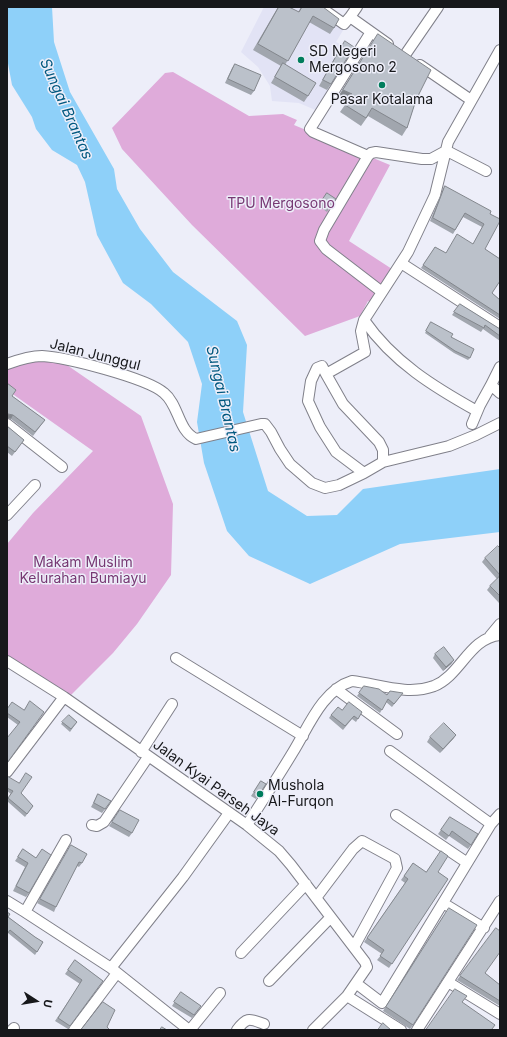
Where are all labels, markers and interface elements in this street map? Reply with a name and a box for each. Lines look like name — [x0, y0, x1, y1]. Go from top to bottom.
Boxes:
place label: SD Negeri Mergosono 2 — [309, 44, 397, 76]
marker: SD Negeri Mergosono 2 — [296, 55, 306, 65]
water label: Sungai Brantas — [36, 56, 96, 162]
marker: Pasar Kotalama — [377, 80, 387, 90]
place label: Pasar Kotalama — [331, 92, 433, 108]
park label: TPU Mergosono — [227, 196, 335, 212]
street label: Jalan Junggul — [48, 336, 142, 374]
water label: Sungai Brantas — [202, 344, 244, 454]
park label: Makam Muslim Kelurahan Bumiayu — [19, 555, 147, 588]
street label: Jalan Kyai Parseh Jaya — [149, 736, 283, 840]
place label: Mushola Al-Furqon — [268, 778, 334, 810]
marker: Mushola Al-Furqon — [255, 789, 265, 799]
north arrow — [16, 981, 56, 1021]
text: U — [40, 998, 55, 1009]

